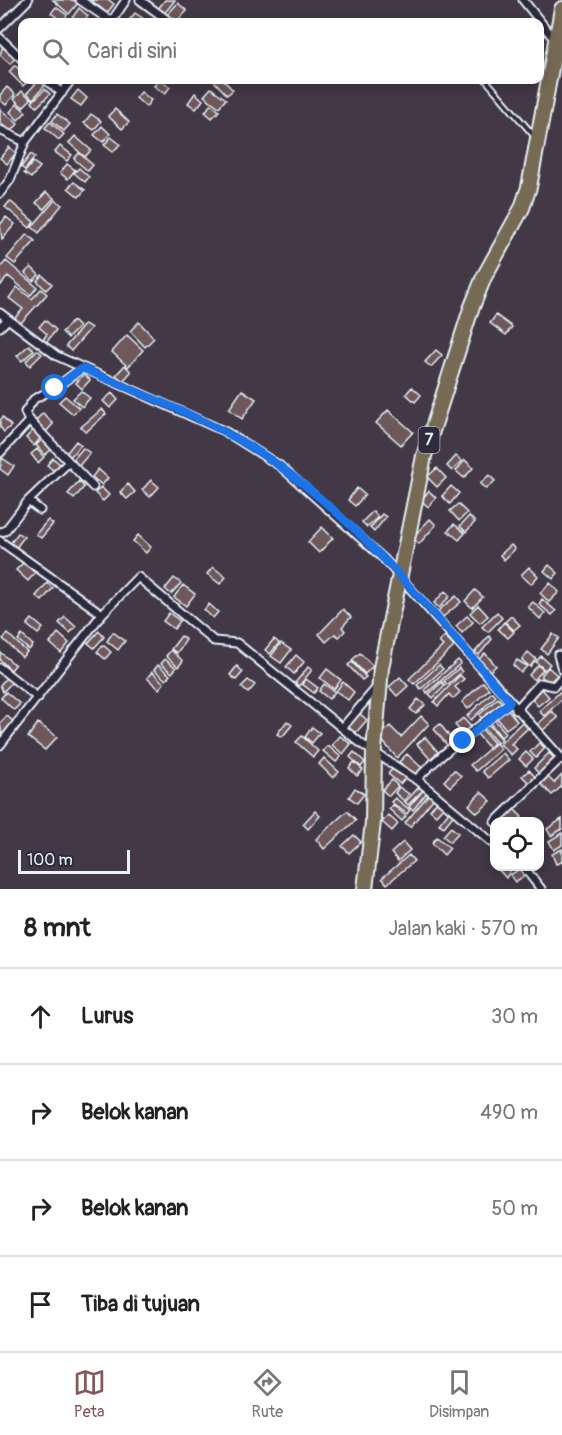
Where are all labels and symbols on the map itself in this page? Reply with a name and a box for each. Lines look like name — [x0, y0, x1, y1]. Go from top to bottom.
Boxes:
route start — [41, 374, 67, 400]
road number: 7 — [418, 427, 440, 453]
route end — [449, 727, 475, 753]
scale bar — [18, 847, 130, 874]

